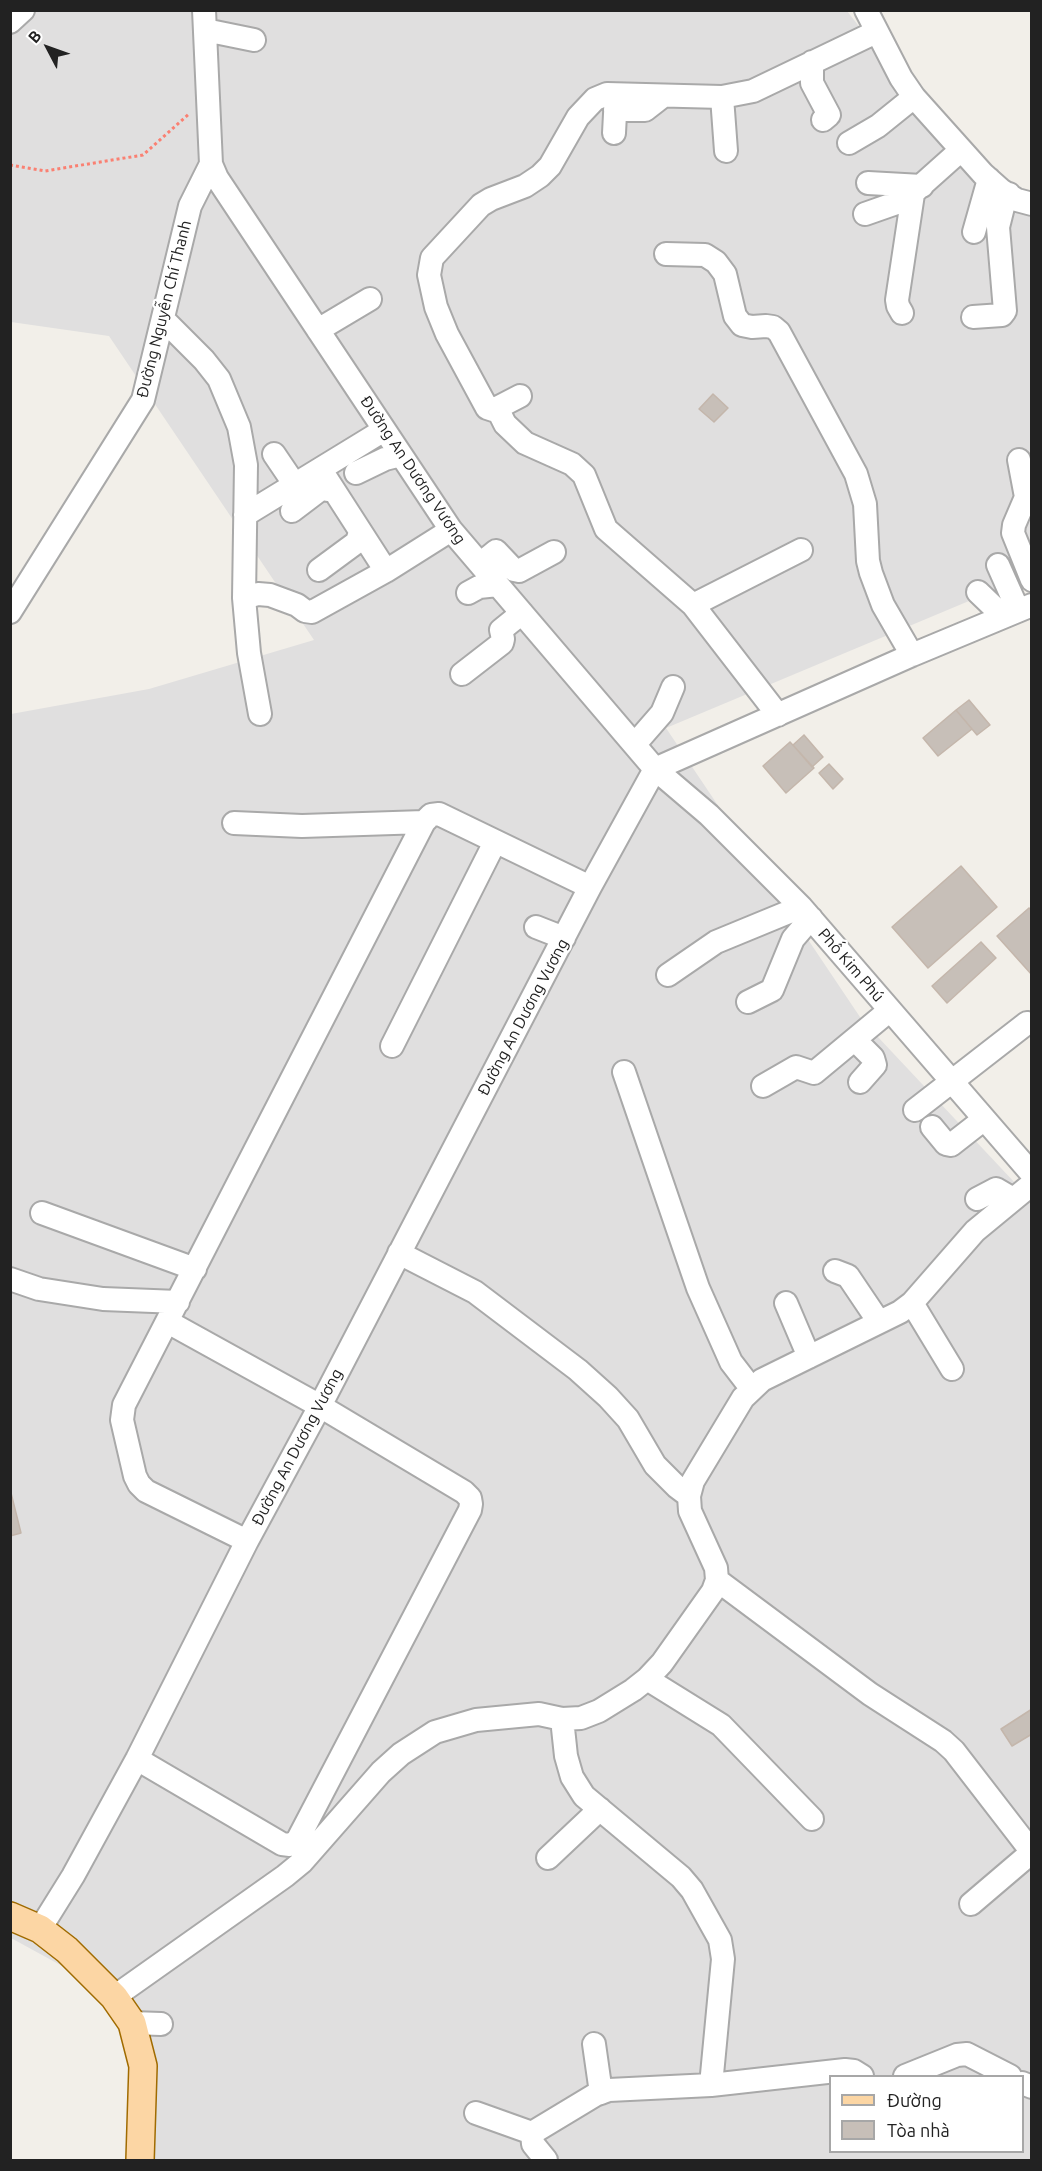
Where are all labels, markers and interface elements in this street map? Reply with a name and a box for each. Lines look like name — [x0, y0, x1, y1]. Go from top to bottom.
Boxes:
north arrow — [18, 18, 78, 78]
text: B — [24, 26, 45, 46]
street label: Đường Nguyễn Chí Thanh — [133, 218, 195, 400]
street label: Đường An Dương Vương — [356, 392, 470, 548]
street label: Phố Kim Phú — [814, 924, 888, 1006]
street label: Đường An Dương Vương — [473, 935, 573, 1099]
street label: Đường An Dương Vương — [247, 1365, 347, 1529]
legend — [829, 2075, 1024, 2153]
text: Đường — [887, 2090, 942, 2110]
text: Tòa nhà — [887, 2120, 950, 2140]

